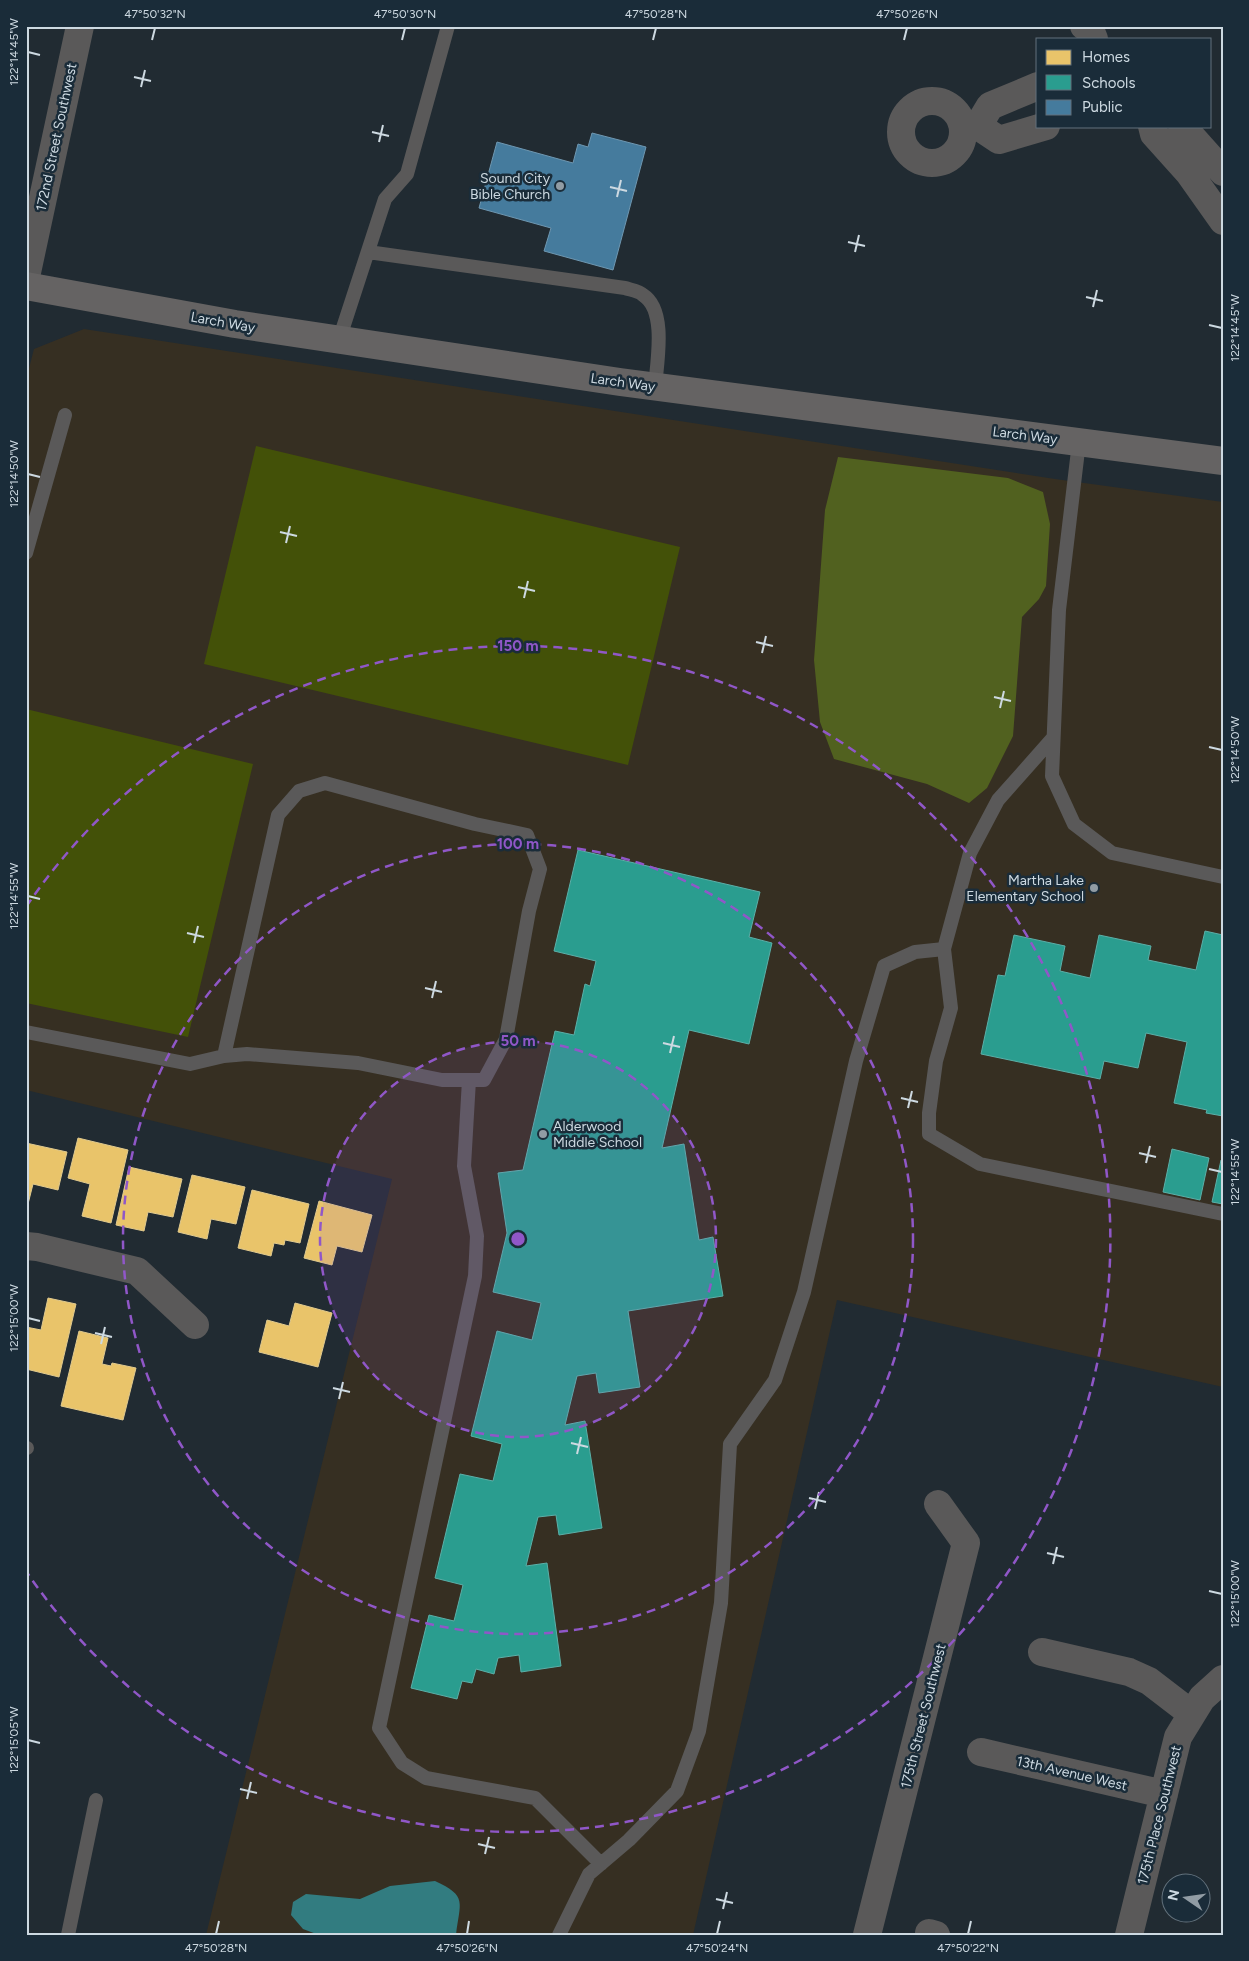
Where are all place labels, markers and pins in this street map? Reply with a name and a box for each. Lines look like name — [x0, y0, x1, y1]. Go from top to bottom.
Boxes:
place label: Sound City Bible Church — [470, 170, 551, 203]
marker: Sound City Bible Church — [554, 180, 566, 192]
place label: Martha Lake Elementary School — [966, 872, 1084, 905]
marker: Martha Lake Elementary School — [1088, 882, 1100, 894]
place label: Alderwood Middle School — [553, 1118, 642, 1151]
marker: Alderwood Middle School — [537, 1128, 549, 1140]
centre of rings — [509, 1230, 527, 1248]

